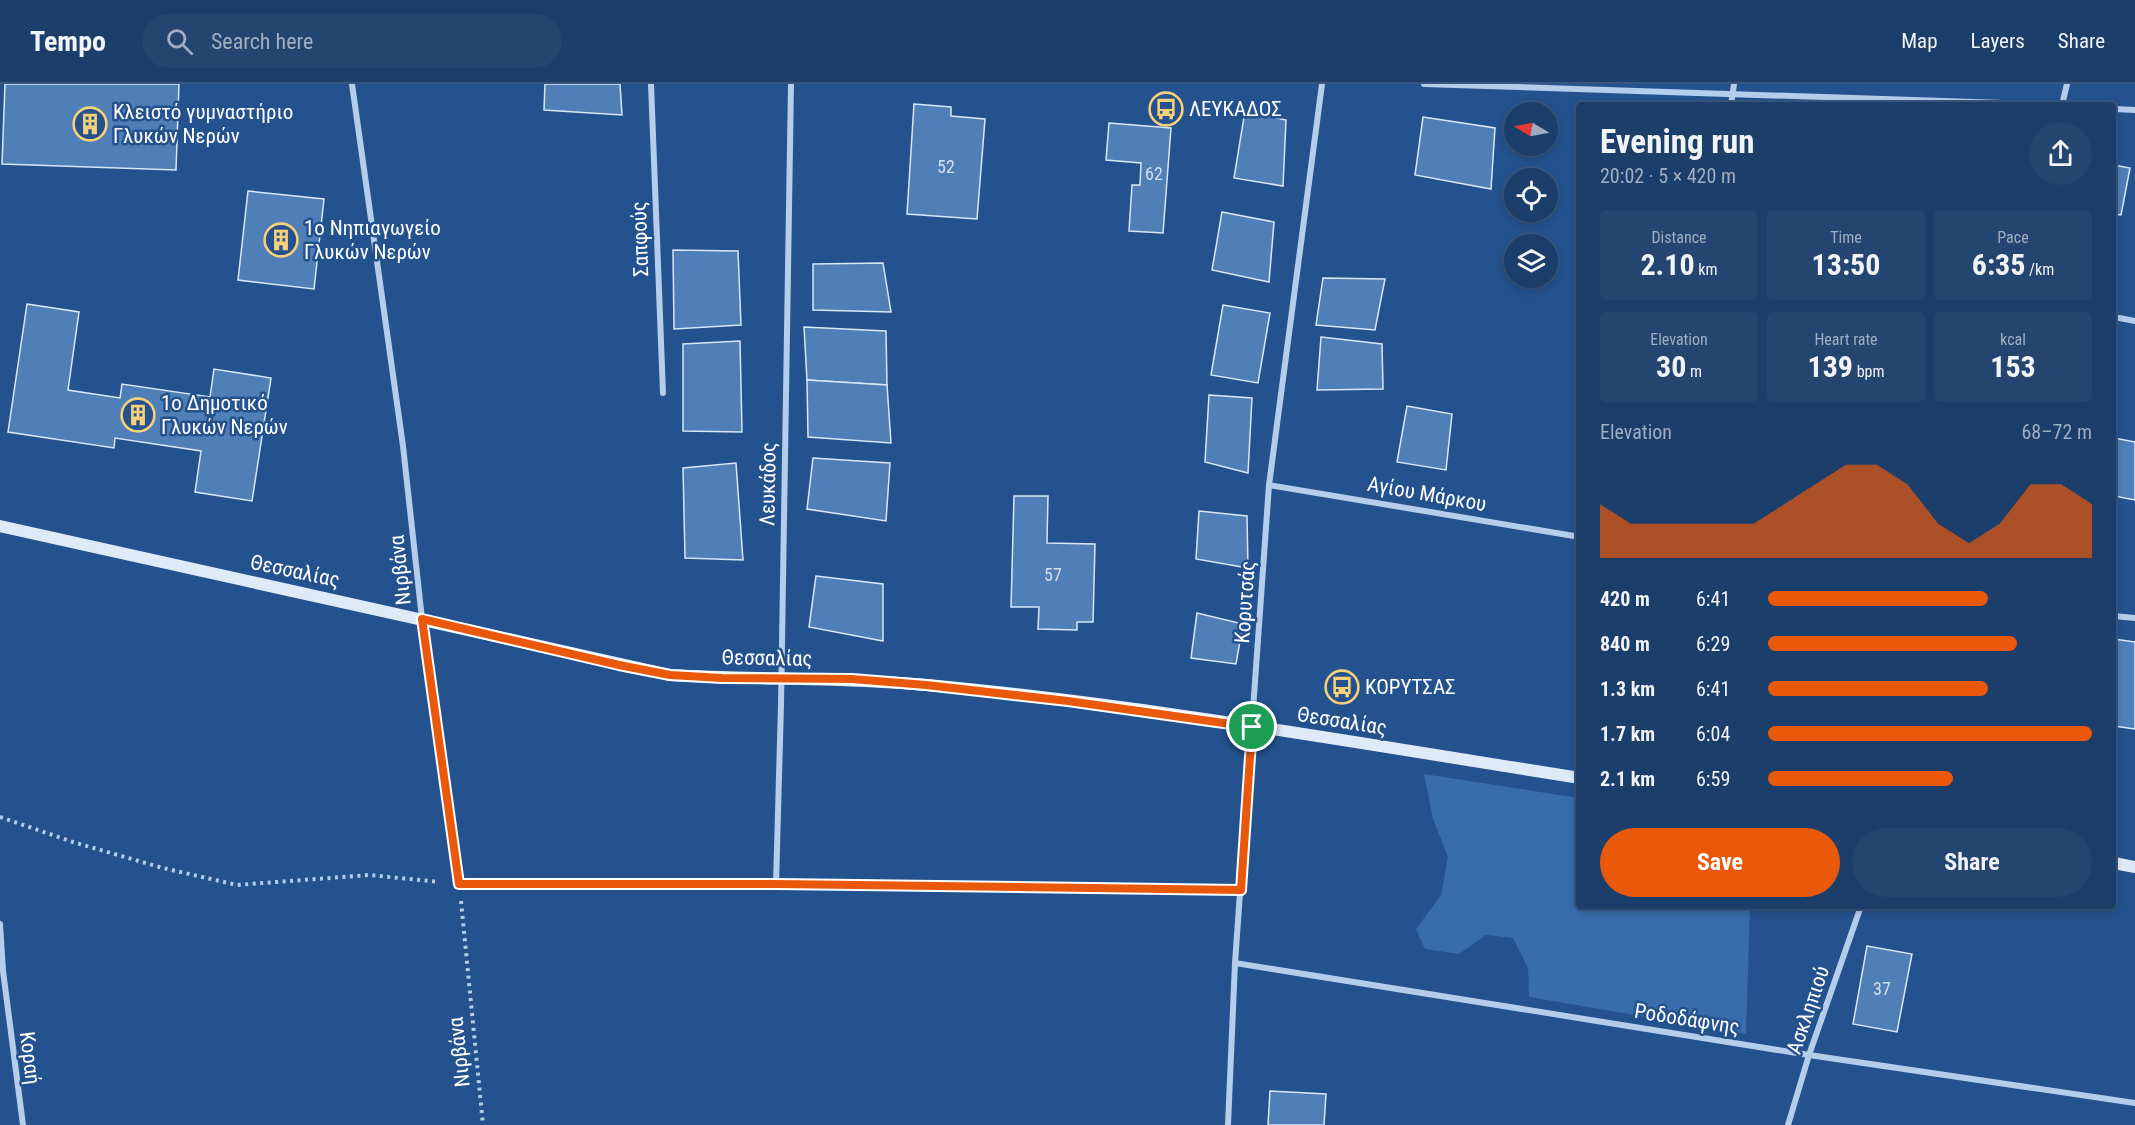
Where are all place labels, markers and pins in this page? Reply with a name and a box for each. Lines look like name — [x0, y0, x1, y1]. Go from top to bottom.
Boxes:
bus stop icon: ΛΕΥΚΑΔΟΣ — [1148, 91, 1184, 127]
place label: ΛΕΥΚΑΔΟΣ — [1189, 97, 1282, 121]
place label: Κλειστό γυμναστήριο Γλυκών Νερών — [113, 100, 293, 148]
building icon: Κλειστό γυμναστήριο Γλυκών Νερών — [72, 106, 108, 142]
place label: 1ο Νηπιαγωγείο Γλυκών Νερών — [304, 216, 441, 264]
building icon: 1ο Νηπιαγωγείο Γλυκών Νερών — [263, 222, 299, 258]
place label: 1ο Δημοτικό Γλυκών Νερών — [161, 391, 288, 439]
building icon: 1ο Δημοτικό Γλυκών Νερών — [120, 397, 156, 433]
bus stop icon: ΚΟΡΥΤΣΑΣ — [1324, 669, 1360, 705]
place label: ΚΟΡΥΤΣΑΣ — [1365, 675, 1456, 699]
pin — [1226, 701, 1277, 752]

